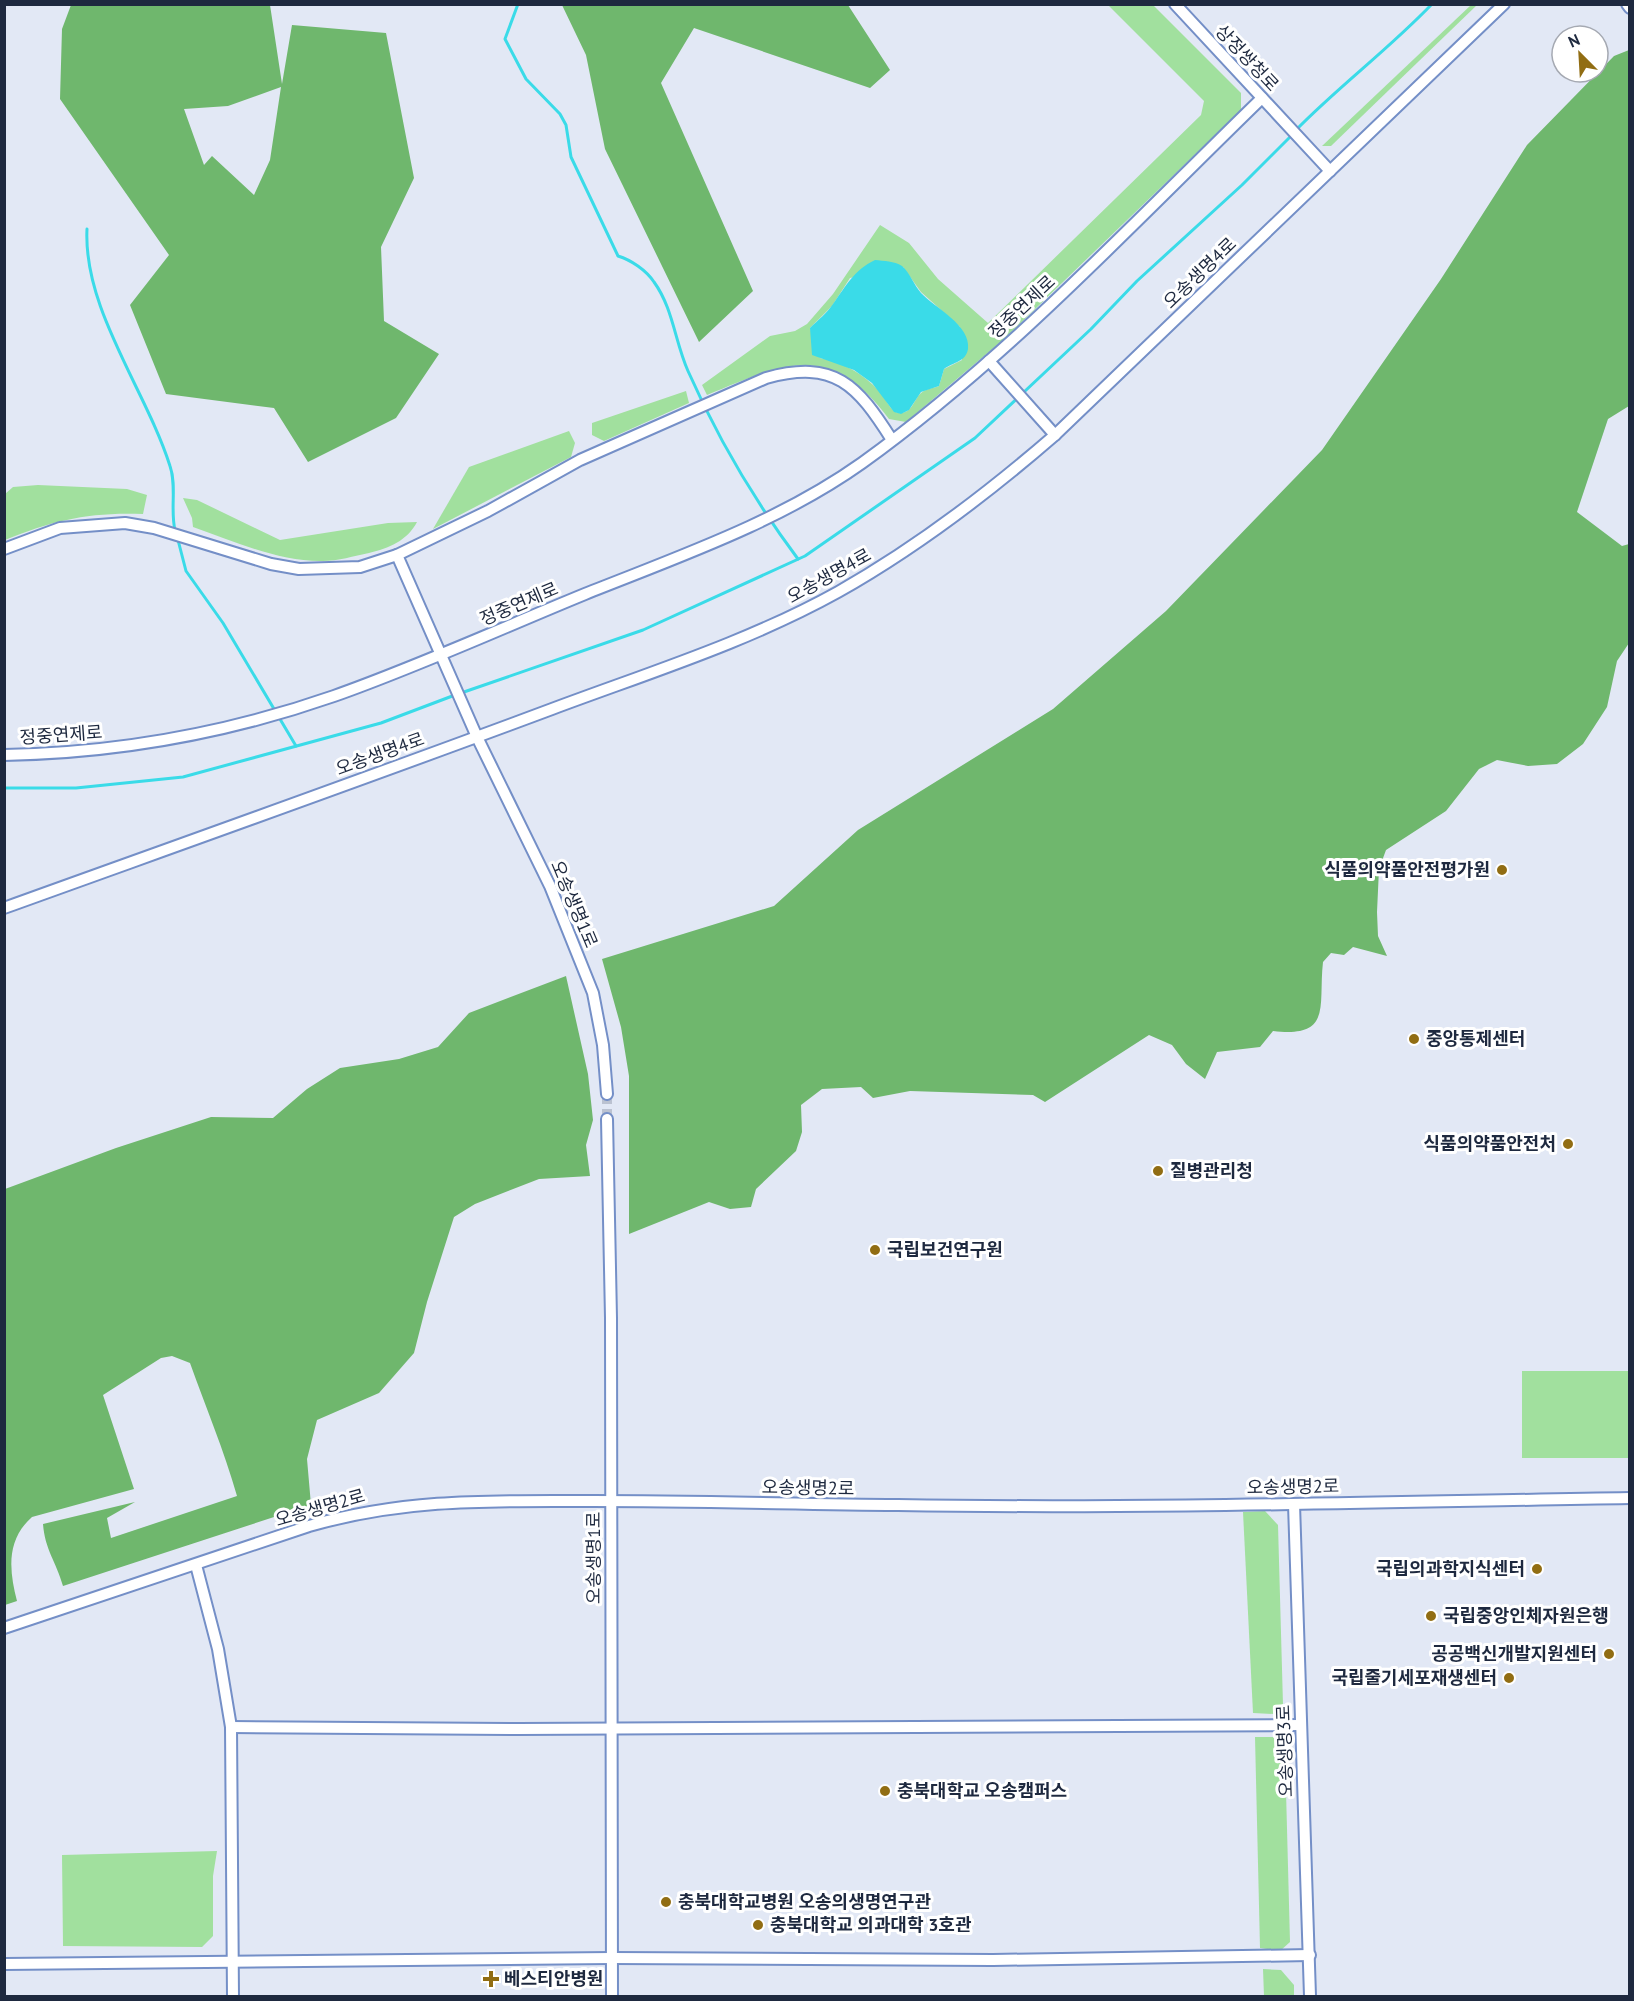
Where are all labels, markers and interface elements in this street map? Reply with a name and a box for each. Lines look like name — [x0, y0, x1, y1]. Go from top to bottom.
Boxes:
street label: 상정쌍청로 — [1211, 20, 1284, 96]
north arrow — [1550, 24, 1610, 84]
text: N — [1565, 29, 1583, 52]
street label: 오송생명4로 — [1158, 232, 1241, 313]
street label: 정중연제로 — [984, 270, 1060, 343]
street label: 오송생명4로 — [783, 543, 875, 608]
street label: 정중연제로 — [476, 577, 561, 630]
street label: 정중연제로 — [19, 720, 103, 749]
street label: 오송생명4로 — [332, 727, 427, 780]
street label: 오송생명1로 — [546, 857, 603, 951]
place label: 식품의약품안전평가원 — [1324, 858, 1490, 881]
marker: 식품의약품안전평가원 — [1495, 863, 1509, 877]
place label: 중앙통제센터 — [1426, 1027, 1525, 1050]
marker: 중앙통제센터 — [1407, 1032, 1421, 1046]
place label: 식품의약품안전처 — [1424, 1132, 1556, 1155]
marker: 식품의약품안전처 — [1561, 1137, 1575, 1151]
place label: 질병관리청 — [1170, 1159, 1253, 1182]
marker: 질병관리청 — [1151, 1164, 1165, 1178]
place label: 국립보건연구원 — [887, 1238, 1003, 1261]
marker: 국립보건연구원 — [868, 1243, 882, 1257]
street label: 오송생명2로 — [1246, 1474, 1339, 1499]
street label: 오송생명2로 — [762, 1475, 855, 1500]
street label: 오송생명2로 — [272, 1484, 368, 1531]
street label: 오송생명1로 — [582, 1512, 605, 1604]
place label: 국립의과학지식센터 — [1376, 1557, 1525, 1580]
marker: 국립의과학지식센터 — [1530, 1562, 1544, 1576]
place label: 국립중앙인체자원은행 — [1443, 1604, 1609, 1627]
marker: 국립중앙인체자원은행 — [1424, 1609, 1438, 1623]
place label: 공공백신개발지원센터 — [1431, 1642, 1597, 1665]
marker: 공공백신개발지원센터 — [1602, 1647, 1616, 1661]
place label: 국립줄기세포재생센터 — [1331, 1666, 1497, 1689]
marker: 국립줄기세포재생센터 — [1502, 1671, 1516, 1685]
street label: 오송생명3로 — [1271, 1704, 1298, 1798]
place label: 충북대학교 오송캠퍼스 — [897, 1779, 1067, 1802]
marker: 충북대학교 오송캠퍼스 — [878, 1784, 892, 1798]
place label: 충북대학교병원 오송의생명연구관 — [678, 1890, 931, 1913]
marker: 충북대학교병원 오송의생명연구관 — [659, 1895, 673, 1909]
place label: 충북대학교 의과대학 3호관 — [770, 1913, 972, 1936]
marker: 충북대학교 의과대학 3호관 — [751, 1918, 765, 1932]
place label: 베스티안병원 — [504, 1967, 603, 1990]
marker: 베스티안병원 — [482, 1970, 500, 1988]

